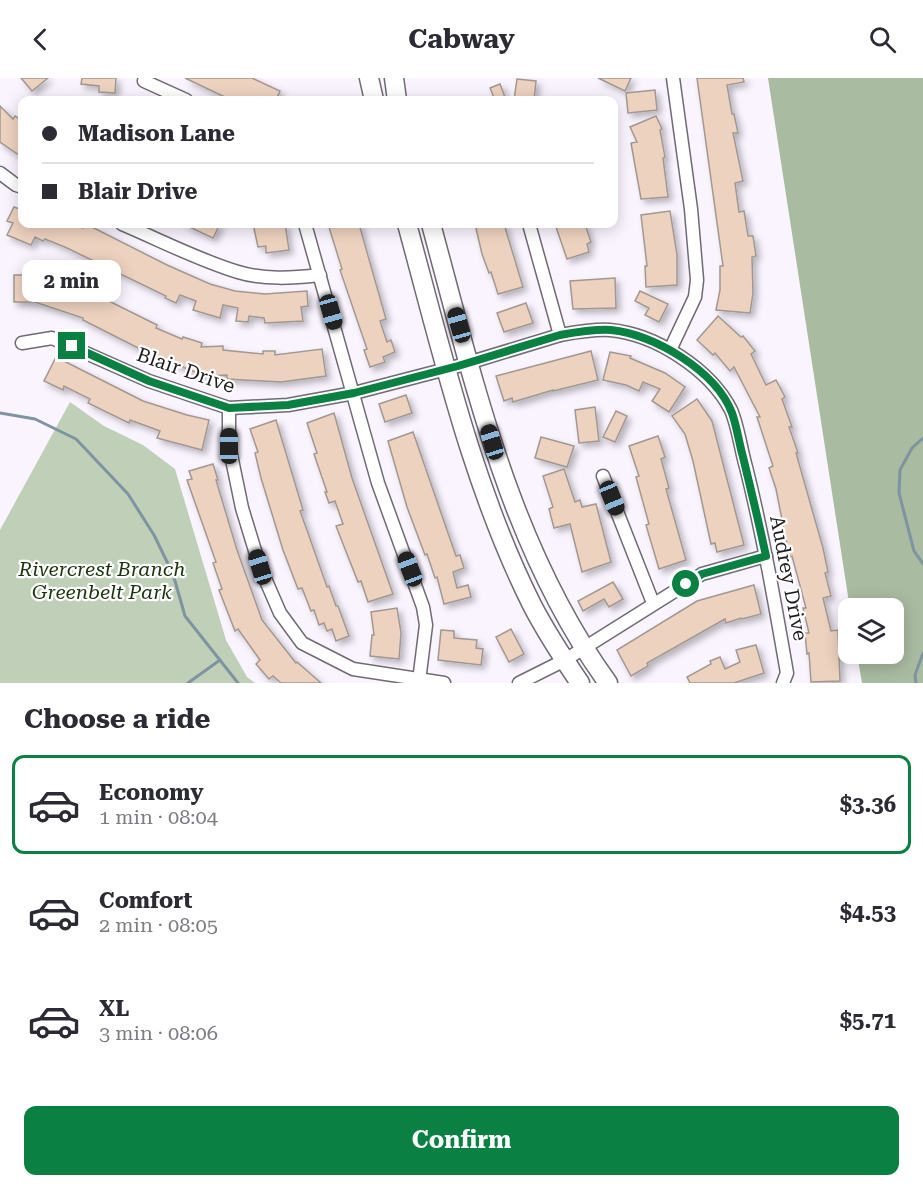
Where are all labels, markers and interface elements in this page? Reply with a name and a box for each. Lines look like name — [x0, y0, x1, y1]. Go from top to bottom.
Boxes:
icon: back — [24, 23, 57, 56]
text: Cabway — [408, 23, 515, 55]
icon: search — [866, 23, 899, 56]
text: Madison Lane — [78, 121, 235, 146]
text: Blair Drive — [78, 179, 197, 204]
callout: 2 min — [22, 259, 122, 301]
text: 2 min — [44, 269, 99, 293]
car — [317, 292, 345, 332]
car — [445, 305, 473, 345]
route end — [58, 332, 85, 359]
street label: Blair Drive — [134, 342, 238, 398]
car — [478, 422, 506, 462]
car — [220, 428, 238, 464]
car — [597, 478, 627, 518]
street label: Audrey Drive — [765, 513, 813, 643]
car — [246, 547, 274, 587]
car — [395, 549, 425, 589]
park label: Rivercrest Branch Greenbelt Park — [18, 557, 185, 604]
route start — [672, 570, 699, 597]
map controls — [838, 598, 904, 664]
button: layers — [838, 598, 904, 664]
text: Choose a ride — [24, 703, 210, 735]
icon: car — [27, 778, 81, 832]
text: Economy — [99, 780, 203, 805]
text: $3.36 — [840, 792, 896, 817]
text: 1 min · 08:04 — [99, 805, 218, 829]
icon: car — [27, 886, 81, 940]
text: Comfort — [99, 888, 192, 913]
text: $4.53 — [840, 900, 896, 925]
text: 2 min · 08:05 — [99, 913, 218, 937]
icon: car — [27, 994, 81, 1048]
text: XL — [99, 996, 129, 1021]
text: $5.71 — [840, 1008, 896, 1033]
text: 3 min · 08:06 — [99, 1021, 218, 1045]
button: Confirm — [24, 1106, 899, 1175]

